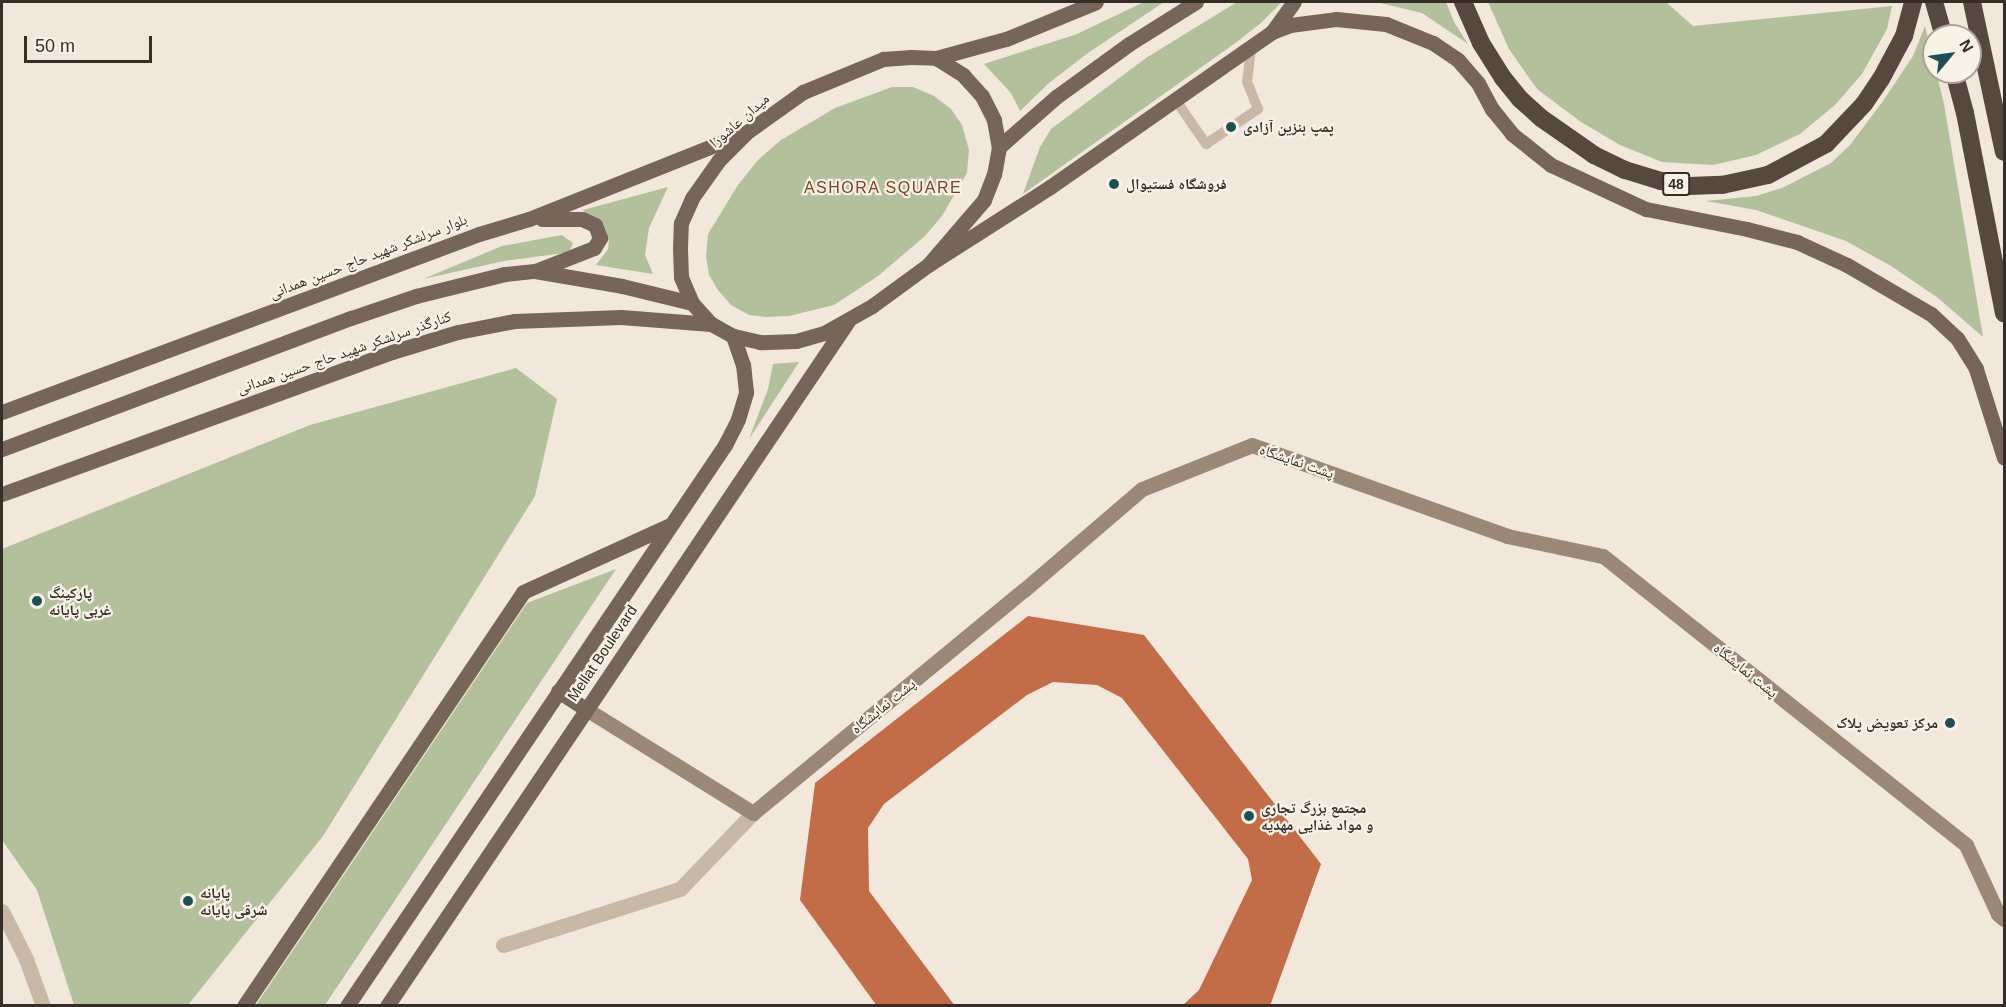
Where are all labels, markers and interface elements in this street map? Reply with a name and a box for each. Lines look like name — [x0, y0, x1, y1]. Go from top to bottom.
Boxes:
scale bar — [27, 24, 154, 62]
north arrow — [1922, 24, 1982, 84]
text: 50 m — [35, 36, 75, 56]
text: N — [1956, 37, 1977, 55]
street label: میدان عاشورا — [705, 89, 773, 151]
place label: پمپ بنزین آزادی — [1243, 118, 1334, 136]
marker: پمپ بنزین آزادی — [1224, 120, 1238, 134]
road number: 48 — [1661, 173, 1691, 195]
place label: فروشگاه فستیوال — [1126, 175, 1227, 193]
marker: فروشگاه فستیوال — [1107, 177, 1121, 191]
district label: ASHORA SQUARE — [803, 178, 963, 198]
street label: بلوار سرلشکر شهید حاج حسین همدانی — [266, 210, 470, 302]
street label: کنارگذر سرلشکر شهید حاج حسین همدانی — [234, 307, 454, 397]
street label: پشت نمایشگاه — [1257, 440, 1337, 482]
place label: پارکینگ غربی پایانه — [49, 583, 111, 618]
marker: پارکینگ غربی پایانه — [30, 594, 44, 608]
street label: Mellat Boulevard — [563, 602, 641, 704]
street label: پشت نمایشگاه — [1710, 639, 1782, 701]
street label: پشت نمایشگاه — [847, 675, 919, 737]
place label: مرکز تعویض پلاک — [1836, 714, 1938, 732]
marker: مرکز تعویض پلاک — [1943, 716, 1957, 730]
place label: مجتمع بزرگ تجاری و مواد غذایی مهدیه — [1261, 798, 1373, 833]
marker: مجتمع بزرگ تجاری و مواد غذایی مهدیه — [1242, 809, 1256, 823]
place label: پایانه شرقی پایانه — [200, 883, 267, 918]
marker: پایانه شرقی پایانه — [181, 894, 195, 908]

